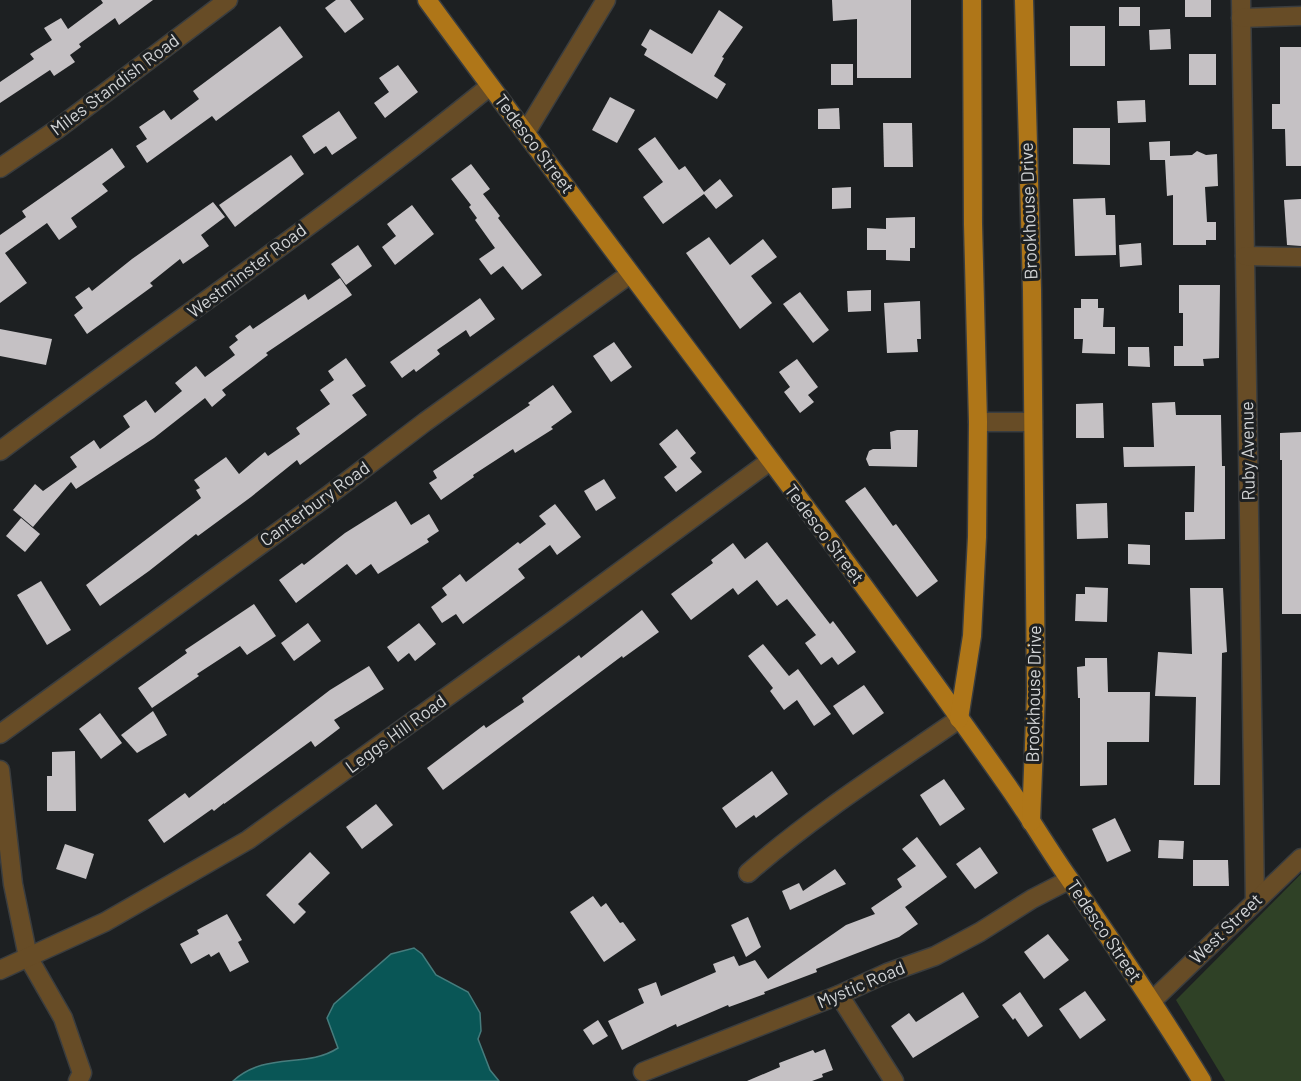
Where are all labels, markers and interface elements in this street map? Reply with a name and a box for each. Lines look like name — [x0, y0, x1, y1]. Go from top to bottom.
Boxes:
street label: Miles Standish Road — [46, 29, 183, 140]
street label: Tedesco Street — [490, 90, 579, 197]
street label: Brookhouse Drive — [1015, 142, 1041, 280]
street label: Westminster Road — [183, 218, 310, 322]
street label: Ruby Avenue — [1235, 401, 1259, 501]
street label: Canterbury Road — [255, 456, 374, 550]
street label: Tedesco Street — [780, 480, 869, 587]
street label: Brookhouse Drive — [1021, 625, 1045, 763]
street label: Leggs Hill Road — [341, 689, 450, 777]
street label: Tedesco Street — [1063, 875, 1147, 986]
street label: West Street — [1184, 888, 1266, 968]
street label: Mystic Road — [813, 956, 908, 1012]

